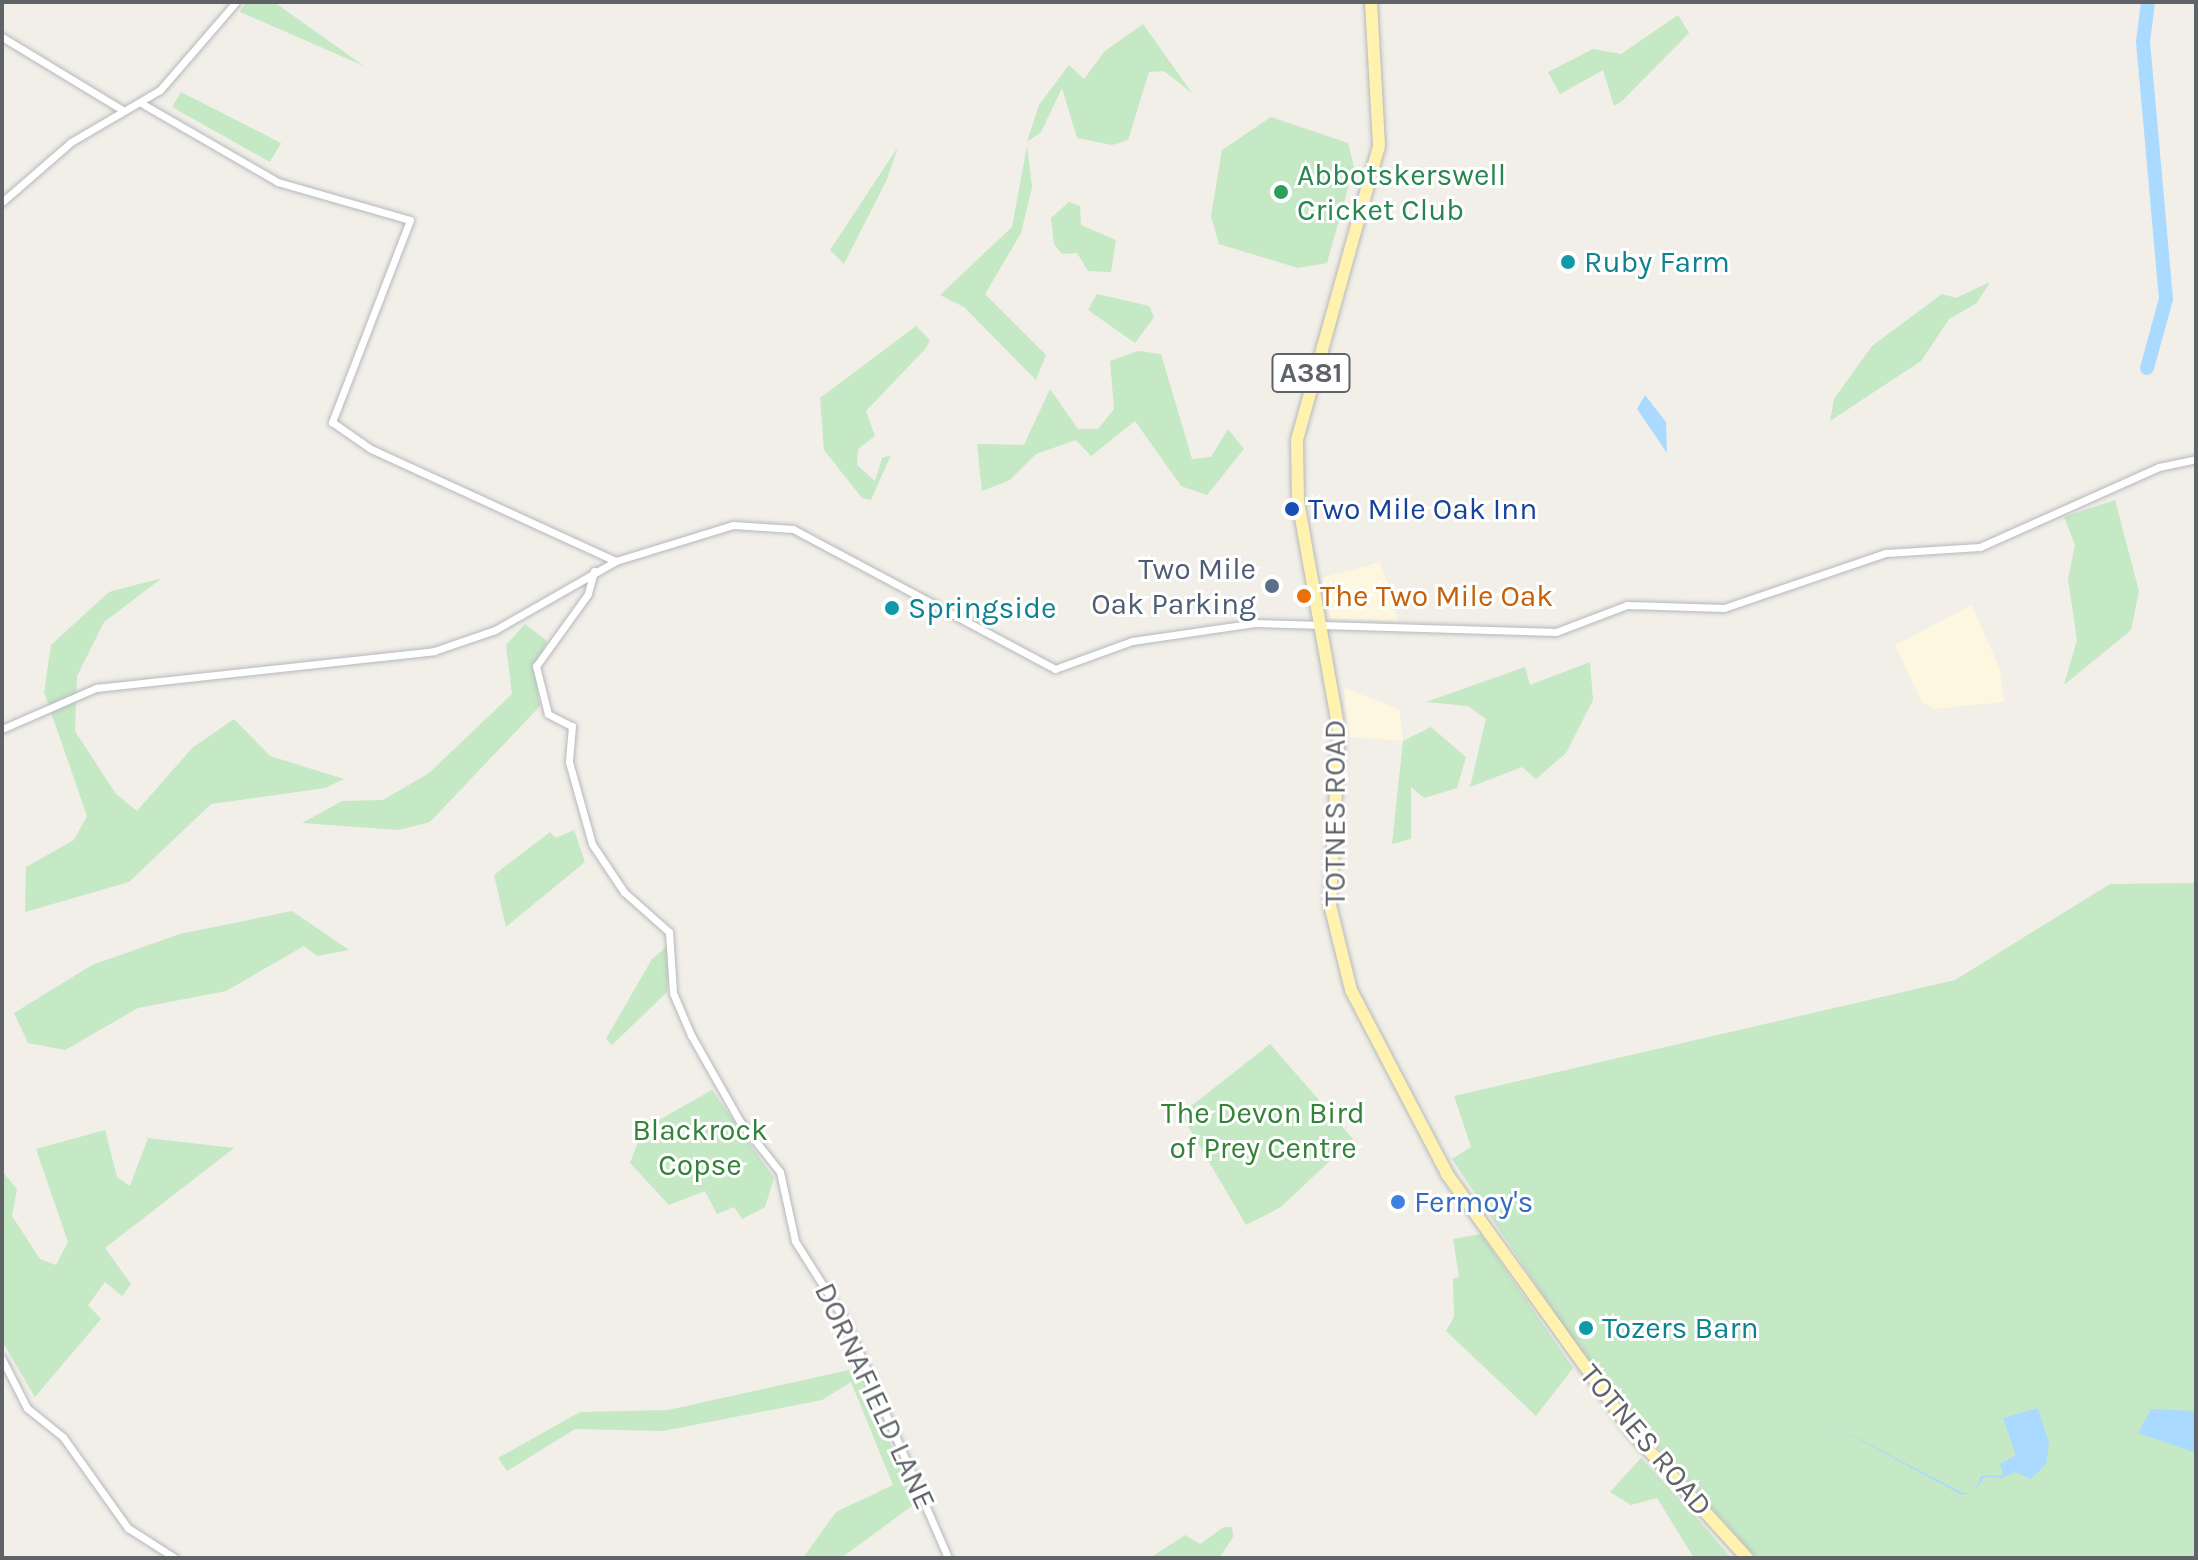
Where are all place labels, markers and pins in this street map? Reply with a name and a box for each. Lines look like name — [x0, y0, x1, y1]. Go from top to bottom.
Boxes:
place label: Abbotskerswell Cricket Club — [1297, 157, 1506, 228]
marker: Abbotskerswell Cricket Club — [1272, 183, 1290, 201]
place label: Ruby Farm — [1584, 244, 1730, 280]
marker: Ruby Farm — [1559, 253, 1577, 271]
place label: Two Mile Oak Inn — [1308, 491, 1537, 527]
marker: Two Mile Oak Inn — [1283, 500, 1301, 518]
place label: Two Mile Oak Parking — [1091, 551, 1256, 622]
marker: Two Mile Oak Parking — [1263, 577, 1281, 595]
place label: The Two Mile Oak — [1320, 578, 1553, 614]
marker: The Two Mile Oak — [1295, 587, 1313, 605]
place label: Springside — [908, 590, 1056, 626]
marker: Springside — [883, 599, 901, 617]
place label: Fermoy's — [1414, 1184, 1533, 1220]
marker: Fermoy's — [1389, 1193, 1407, 1211]
place label: Tozers Barn — [1602, 1310, 1759, 1346]
marker: Tozers Barn — [1577, 1319, 1595, 1337]

